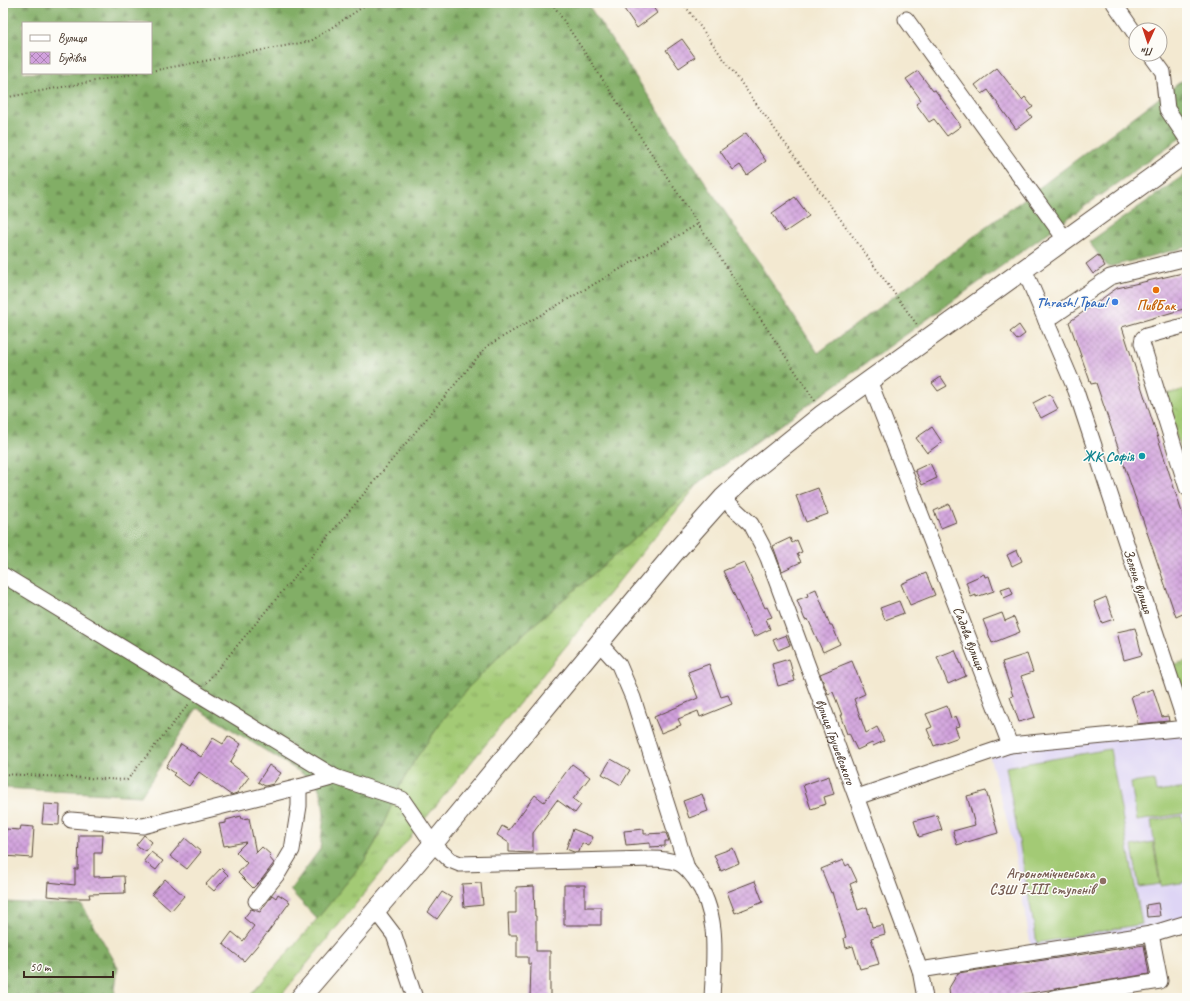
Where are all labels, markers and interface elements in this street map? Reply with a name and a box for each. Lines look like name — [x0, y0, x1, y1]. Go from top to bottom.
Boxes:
legend — [22, 22, 152, 74]
north arrow — [1128, 22, 1168, 62]
text: Вулиця — [58, 30, 87, 46]
text: Пн — [1140, 45, 1154, 59]
text: Будівля — [58, 50, 87, 66]
marker: ПивБак — [1151, 285, 1161, 295]
place label: Thrash! Траш! — [1037, 294, 1110, 311]
marker: Thrash! Траш! — [1110, 297, 1120, 307]
place label: ПивБак — [1137, 297, 1177, 314]
place label: ЖК Софія — [1083, 448, 1135, 465]
marker: ЖК Софія — [1137, 451, 1147, 461]
street label: Зелена вулиця — [1120, 547, 1157, 616]
street label: Садова вулиця — [949, 604, 989, 673]
street label: вулиця Грушевського — [812, 696, 860, 788]
place label: Агрономічненська СЗШ І-ІІІ ступенів — [990, 865, 1098, 898]
marker: Агрономічненська СЗШ І-ІІІ ступенів — [1098, 876, 1108, 886]
scale bar — [24, 953, 113, 979]
text: 50 m — [30, 959, 52, 975]

